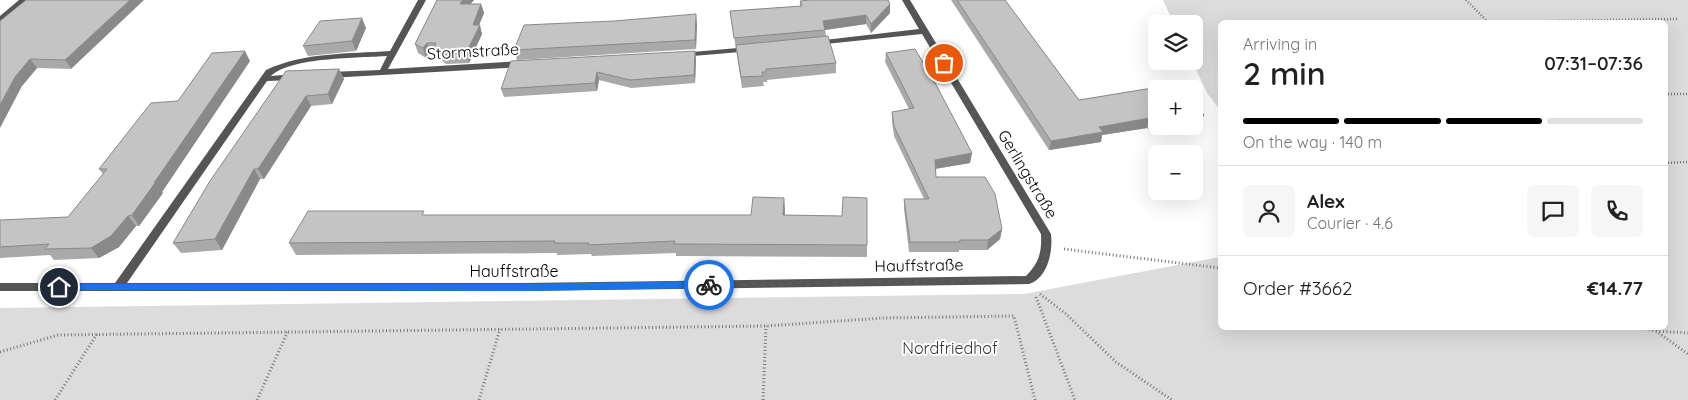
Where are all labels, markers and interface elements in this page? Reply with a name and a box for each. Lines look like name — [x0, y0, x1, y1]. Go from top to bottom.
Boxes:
map controls — [1148, 15, 1203, 200]
button: layers — [1148, 15, 1203, 70]
text: Arriving in — [1243, 34, 1317, 54]
street label: Stormstraße — [426, 39, 520, 63]
pin — [923, 42, 965, 84]
icon: bag — [930, 49, 958, 77]
text: 07:31–07:36 — [1544, 51, 1643, 75]
text: 2 min — [1243, 53, 1326, 93]
button: + — [1148, 80, 1203, 135]
street label: Gerlingstraße — [994, 126, 1062, 222]
text: On the way · 140 m — [1243, 132, 1382, 152]
button: − — [1148, 145, 1203, 200]
button: person — [1243, 185, 1295, 237]
button: chat — [1527, 185, 1579, 237]
button: phone — [1591, 185, 1643, 237]
text: Alex — [1307, 189, 1345, 213]
text: Courier · 4.6 — [1307, 213, 1393, 233]
street label: Hauffstraße — [874, 254, 964, 276]
courier — [684, 260, 734, 310]
street label: Hauffstraße — [469, 261, 559, 281]
pin — [38, 266, 80, 308]
icon: bike — [695, 271, 723, 299]
icon: home — [45, 273, 73, 301]
text: Order #3662 — [1243, 276, 1353, 300]
text: €14.77 — [1587, 276, 1643, 300]
park label: Nordfriedhof — [902, 338, 998, 358]

